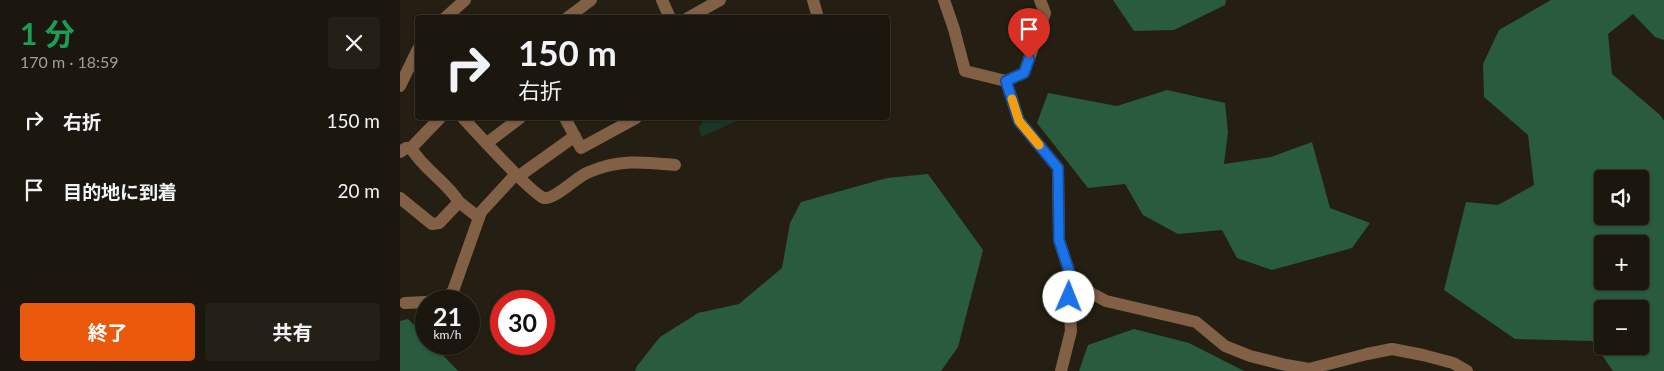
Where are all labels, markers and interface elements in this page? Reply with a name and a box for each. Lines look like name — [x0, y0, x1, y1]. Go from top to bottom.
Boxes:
pin — [1008, 8, 1050, 59]
text: 1 分 — [20, 15, 75, 51]
icon: arrive — [1015, 15, 1043, 43]
button: close — [328, 17, 380, 69]
text: 150 m — [518, 31, 617, 73]
icon: right — [435, 35, 500, 100]
text: 170 m · 18:59 — [20, 52, 119, 71]
text: 右折 — [518, 77, 562, 104]
icon: right — [20, 106, 48, 134]
text: 150 m — [326, 109, 380, 132]
text: 右折 — [63, 110, 101, 133]
map controls — [1594, 170, 1649, 355]
button: sound — [1594, 170, 1649, 225]
icon: arrive — [20, 176, 48, 204]
text: 20 m — [337, 179, 380, 202]
text: 目的地に到着 — [63, 180, 177, 203]
button: + — [1594, 235, 1649, 290]
position arrow — [1042, 270, 1094, 322]
speed limit sign: 30 — [490, 290, 555, 355]
button: − — [1594, 300, 1649, 355]
text: 21 — [433, 301, 462, 331]
button: 終了 — [20, 303, 195, 361]
button: 共有 — [205, 303, 380, 361]
text: km/h — [433, 327, 462, 342]

